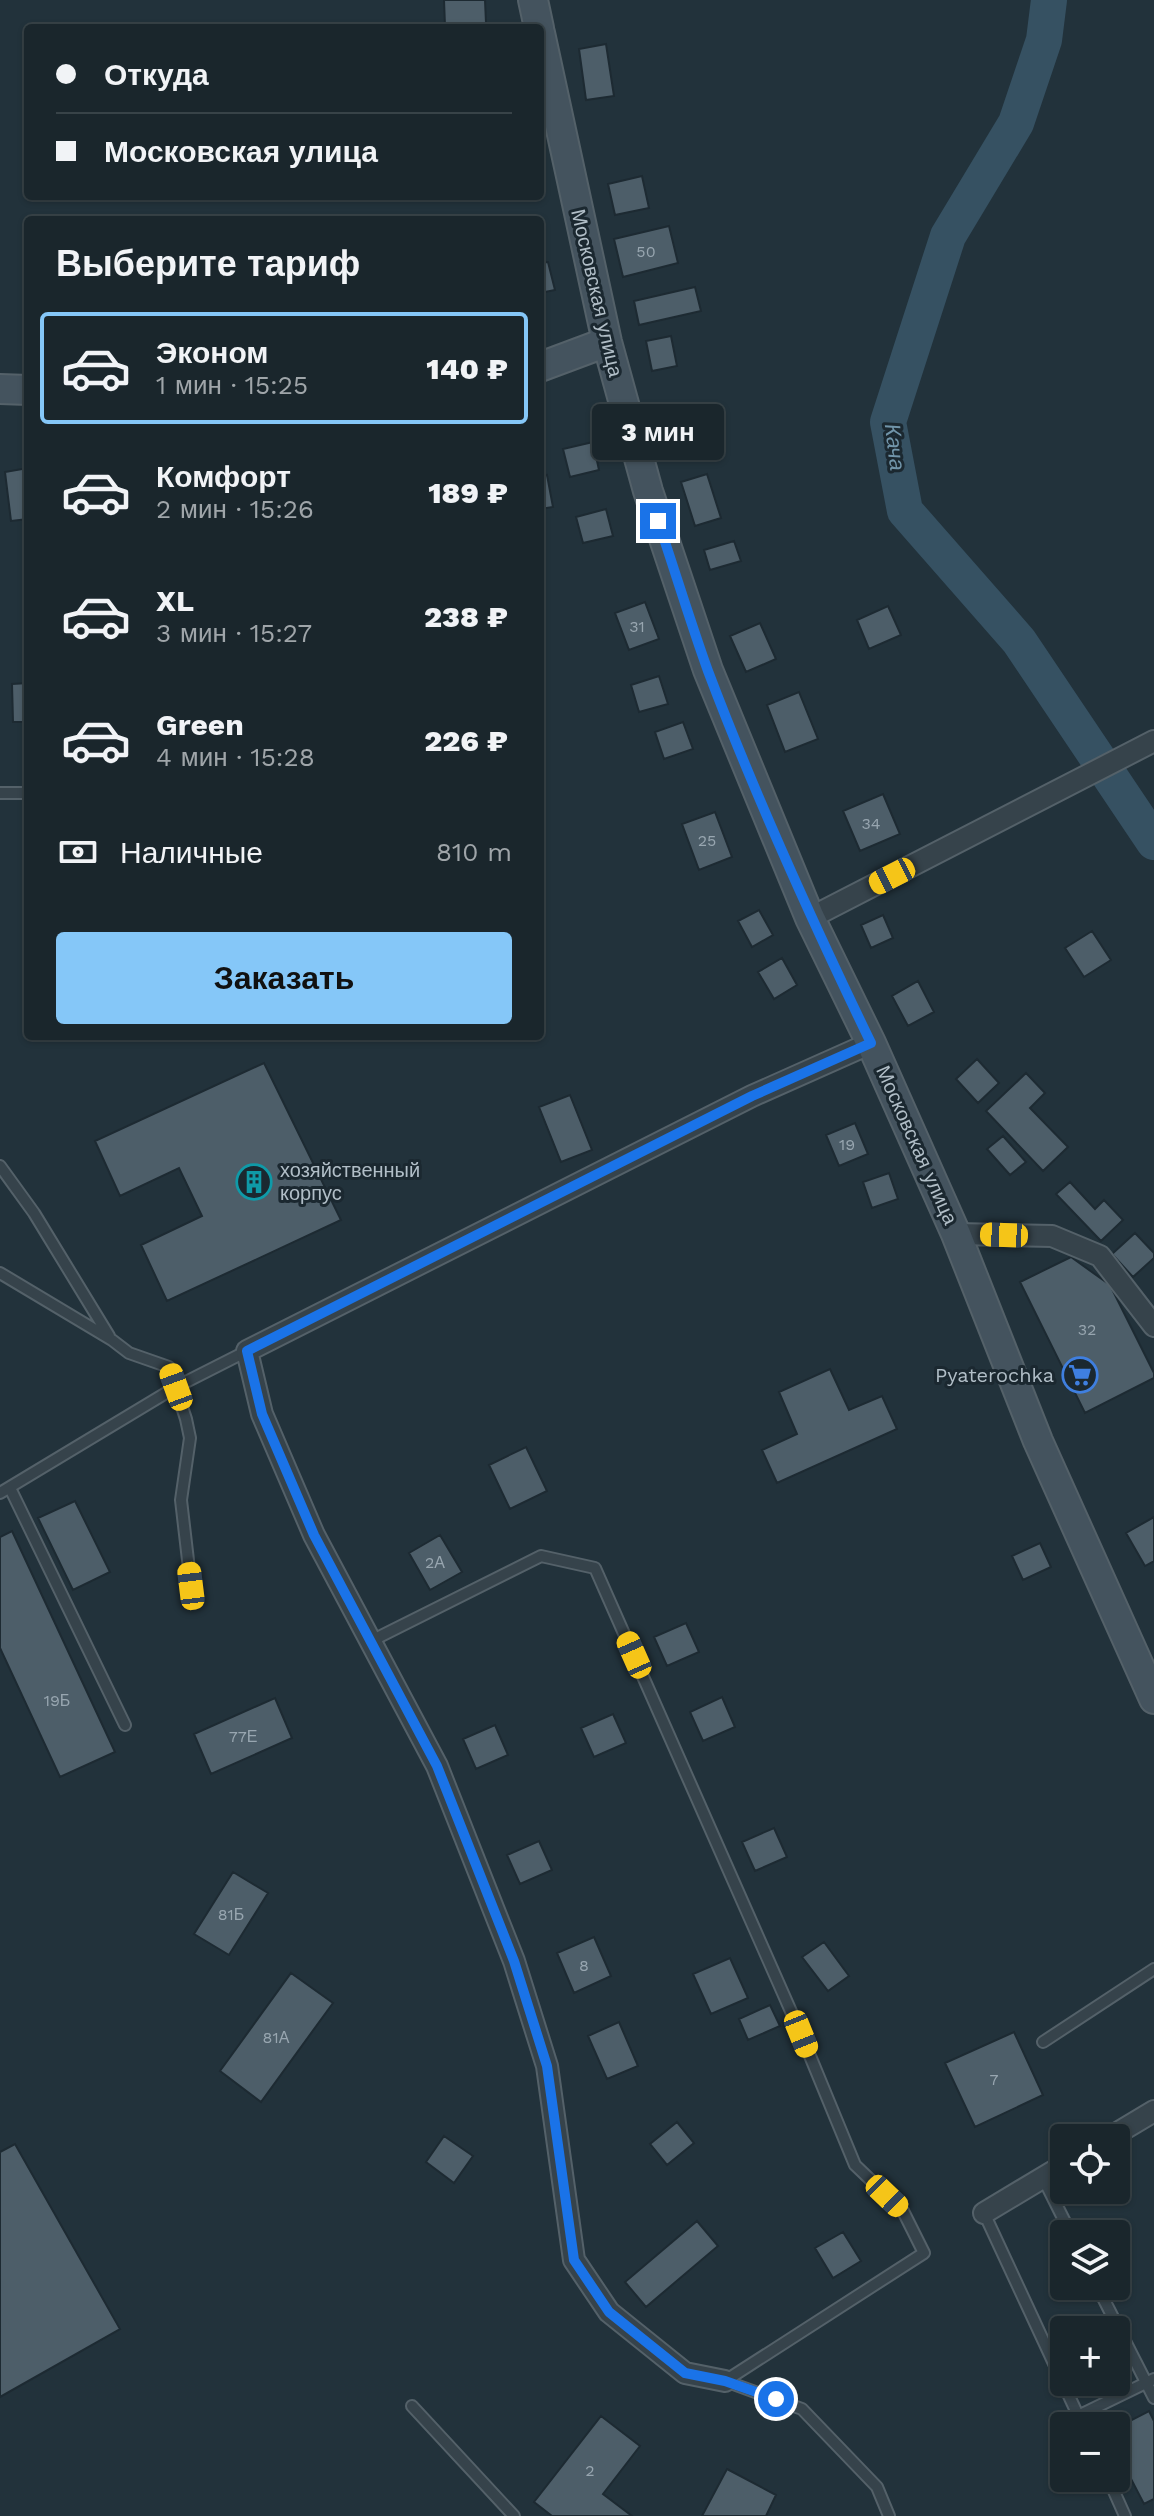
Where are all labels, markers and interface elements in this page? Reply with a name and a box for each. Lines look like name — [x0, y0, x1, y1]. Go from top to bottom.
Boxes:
text: Откуда — [104, 57, 209, 92]
text: Московская улица — [104, 134, 378, 169]
street label: Московская улица — [566, 207, 628, 380]
house number: 50 — [636, 242, 656, 261]
text: Выберите тариф — [56, 243, 360, 285]
icon: car — [60, 332, 132, 404]
text: Эконом — [156, 335, 269, 370]
text: 140 ₽ — [426, 351, 508, 386]
text: 1 мин · 15:25 — [156, 370, 308, 400]
callout: 3 мин — [592, 405, 724, 461]
text: 3 мин — [621, 417, 695, 447]
water label: Кача — [880, 422, 910, 472]
icon: car — [60, 456, 132, 528]
text: Комфорт — [156, 459, 291, 494]
text: 189 ₽ — [428, 475, 508, 510]
text: 2 мин · 15:26 — [156, 494, 314, 524]
route end — [640, 503, 676, 539]
icon: car — [60, 580, 132, 652]
text: XL — [156, 583, 194, 618]
text: 238 ₽ — [424, 599, 508, 634]
house number: 31 — [629, 617, 645, 636]
text: 3 мин · 15:27 — [156, 618, 312, 648]
icon: car — [60, 704, 132, 776]
text: Green — [156, 707, 244, 742]
text: 226 ₽ — [424, 723, 508, 758]
text: 4 мин · 15:28 — [156, 742, 315, 772]
house number: 34 — [861, 814, 881, 833]
icon: cash — [56, 830, 100, 874]
house number: 25 — [698, 831, 716, 850]
text: Наличные — [120, 835, 263, 870]
text: 810 m — [436, 837, 512, 867]
car — [865, 854, 919, 898]
button: Заказать — [56, 932, 512, 1024]
street label: Московская улица — [871, 1062, 963, 1229]
house number: 19 — [839, 1135, 855, 1154]
place label: хозяйственный корпус — [280, 1158, 420, 1205]
building icon: хозяйственный корпус — [235, 1163, 273, 1201]
car — [980, 1222, 1028, 1248]
house number: 32 — [1078, 1320, 1096, 1339]
supermarket icon: Pyaterochka — [1061, 1356, 1099, 1394]
car — [157, 1360, 195, 1414]
place label: Pyaterochka — [935, 1363, 1054, 1387]
house number: 2А — [425, 1553, 445, 1572]
car — [176, 1561, 206, 1611]
car — [613, 1628, 655, 1682]
house number: 19Б — [44, 1691, 70, 1710]
house number: 77Е — [229, 1727, 257, 1746]
house number: 81Б — [218, 1905, 244, 1924]
house number: 8 — [579, 1956, 589, 1975]
car — [781, 2007, 821, 2061]
house number: 81А — [263, 2028, 290, 2047]
house number: 7 — [990, 2070, 999, 2089]
map controls — [1050, 2124, 1130, 2492]
button: locate — [1050, 2124, 1130, 2204]
car — [861, 2171, 913, 2221]
button: layers — [1050, 2220, 1130, 2300]
button: + — [1050, 2316, 1130, 2396]
route start — [758, 2381, 794, 2417]
button: − — [1050, 2412, 1130, 2492]
house number: 2 — [585, 2461, 595, 2480]

